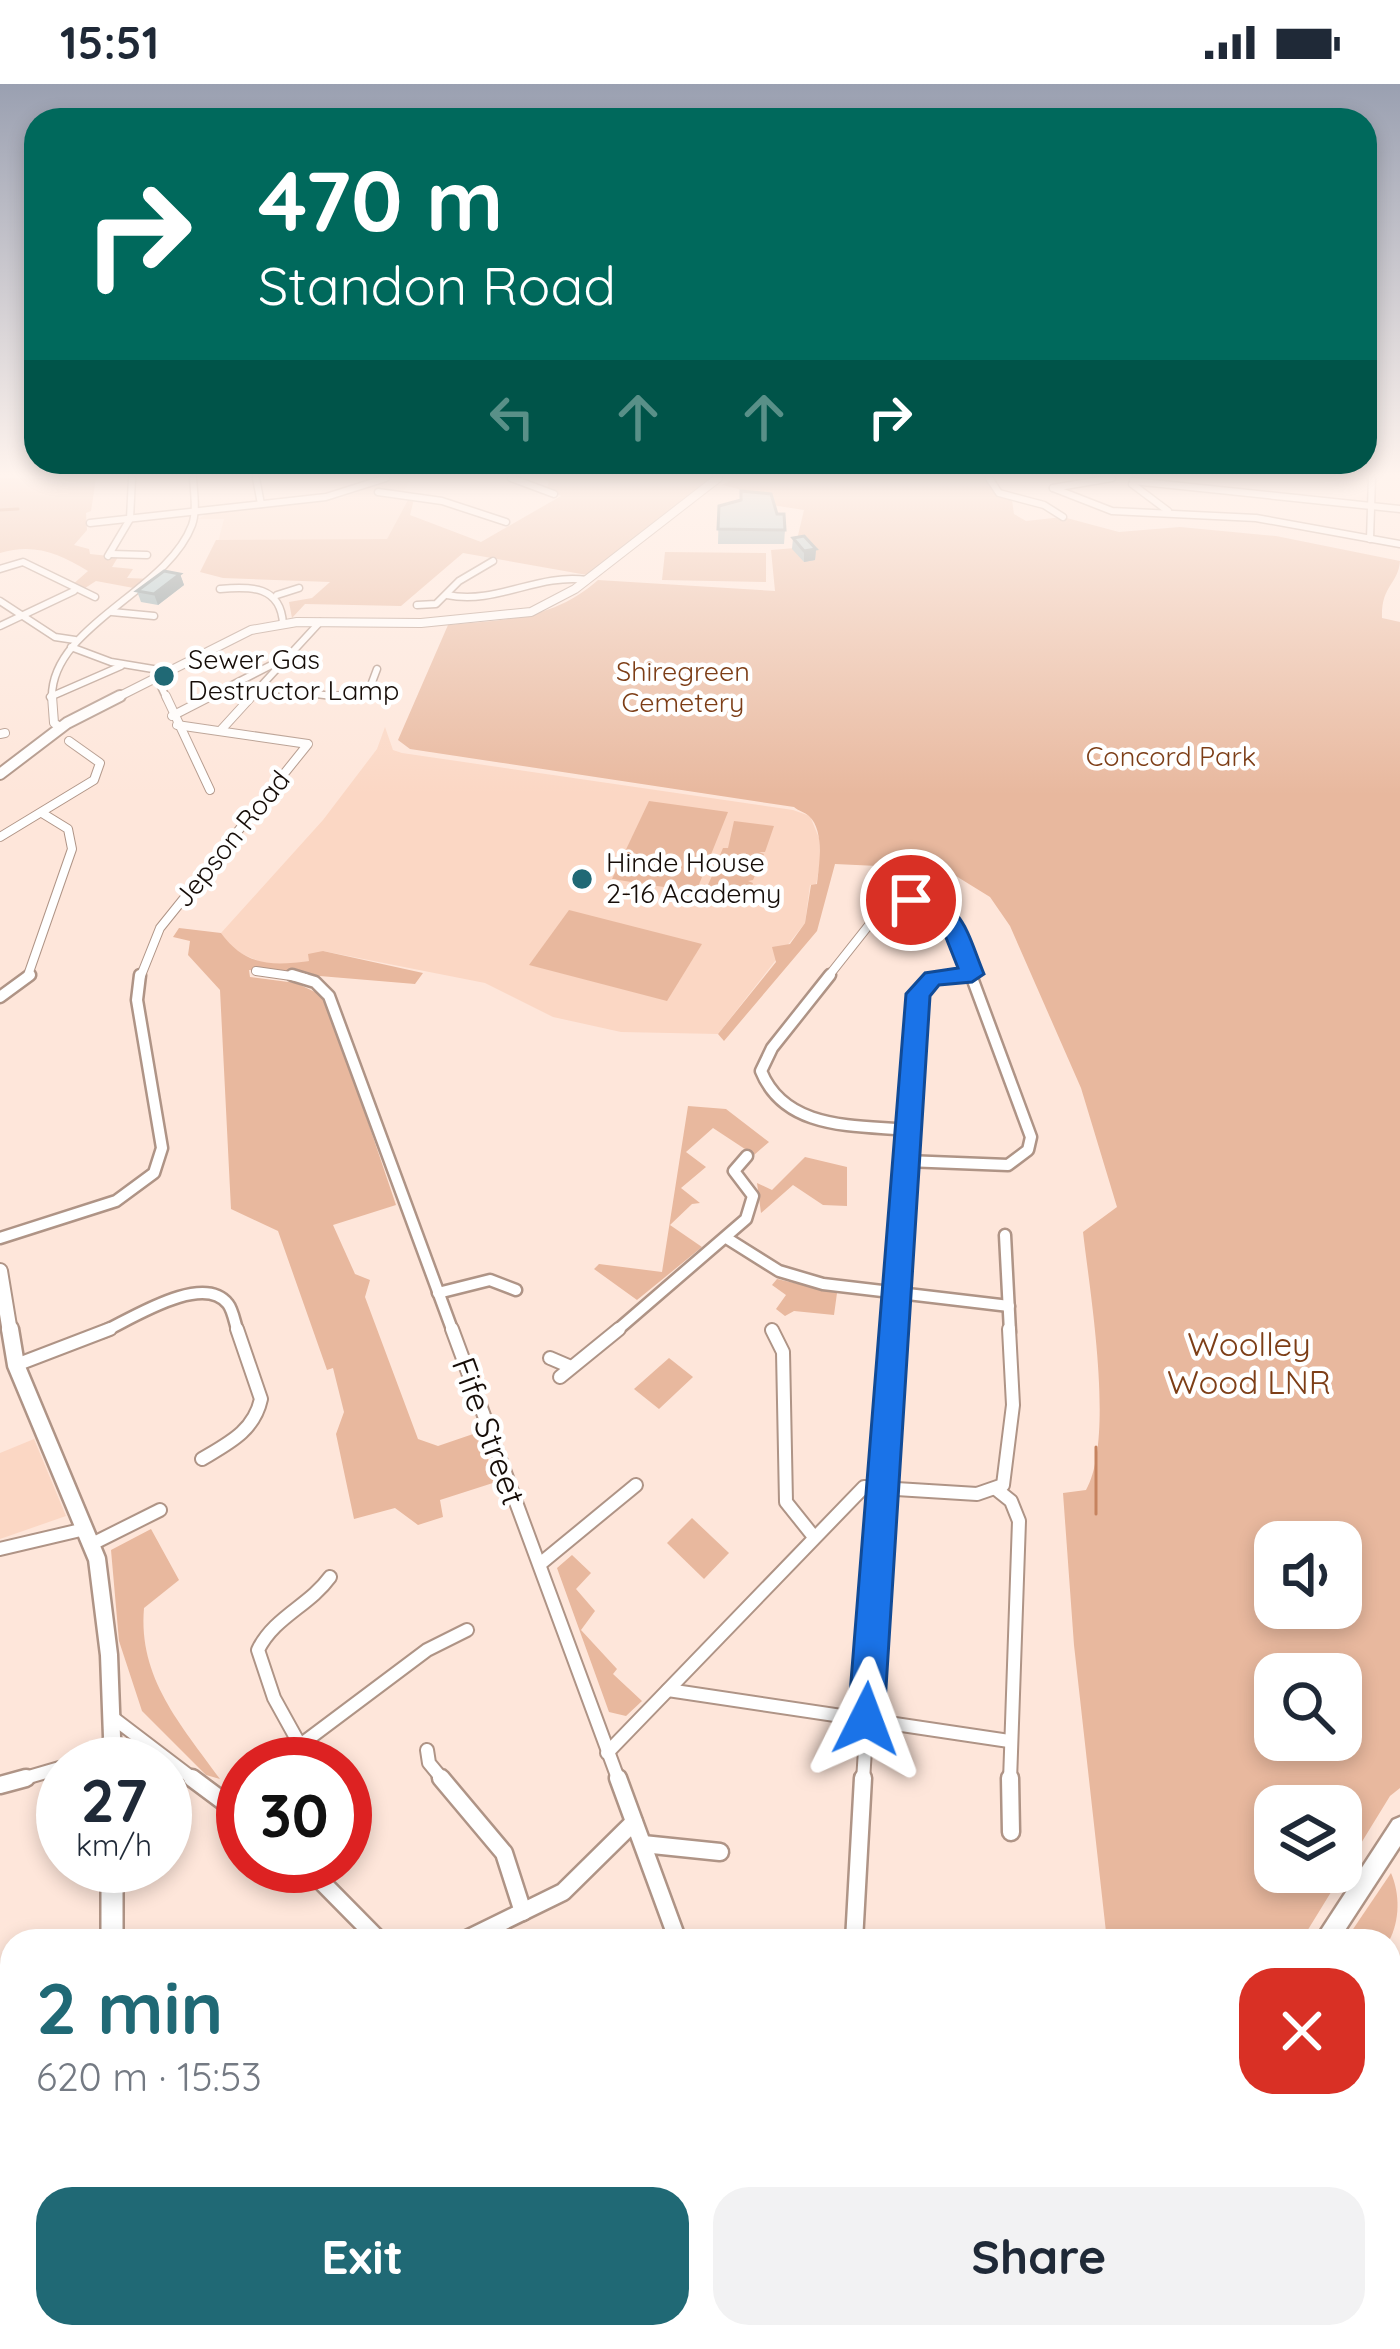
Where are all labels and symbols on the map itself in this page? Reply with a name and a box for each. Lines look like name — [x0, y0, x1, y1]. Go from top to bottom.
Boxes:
place label: Sewer Gas Destructor Lamp — [188, 642, 399, 707]
park label: Shiregreen Cemetery — [616, 654, 750, 719]
marker: Sewer Gas Destructor Lamp — [151, 663, 177, 689]
park label: Concord Park — [1086, 739, 1256, 773]
street label: Jepson Road — [166, 763, 297, 914]
place label: Hinde House 2-16 Academy — [606, 845, 781, 910]
pin — [860, 849, 962, 951]
marker: Hinde House 2-16 Academy — [569, 866, 595, 892]
park label: Woolley Wood LNR — [1167, 1323, 1331, 1402]
street label: Fife Street — [444, 1351, 535, 1510]
position arrow — [803, 1656, 929, 1782]
speed limit sign: 30 — [216, 1737, 372, 1893]

